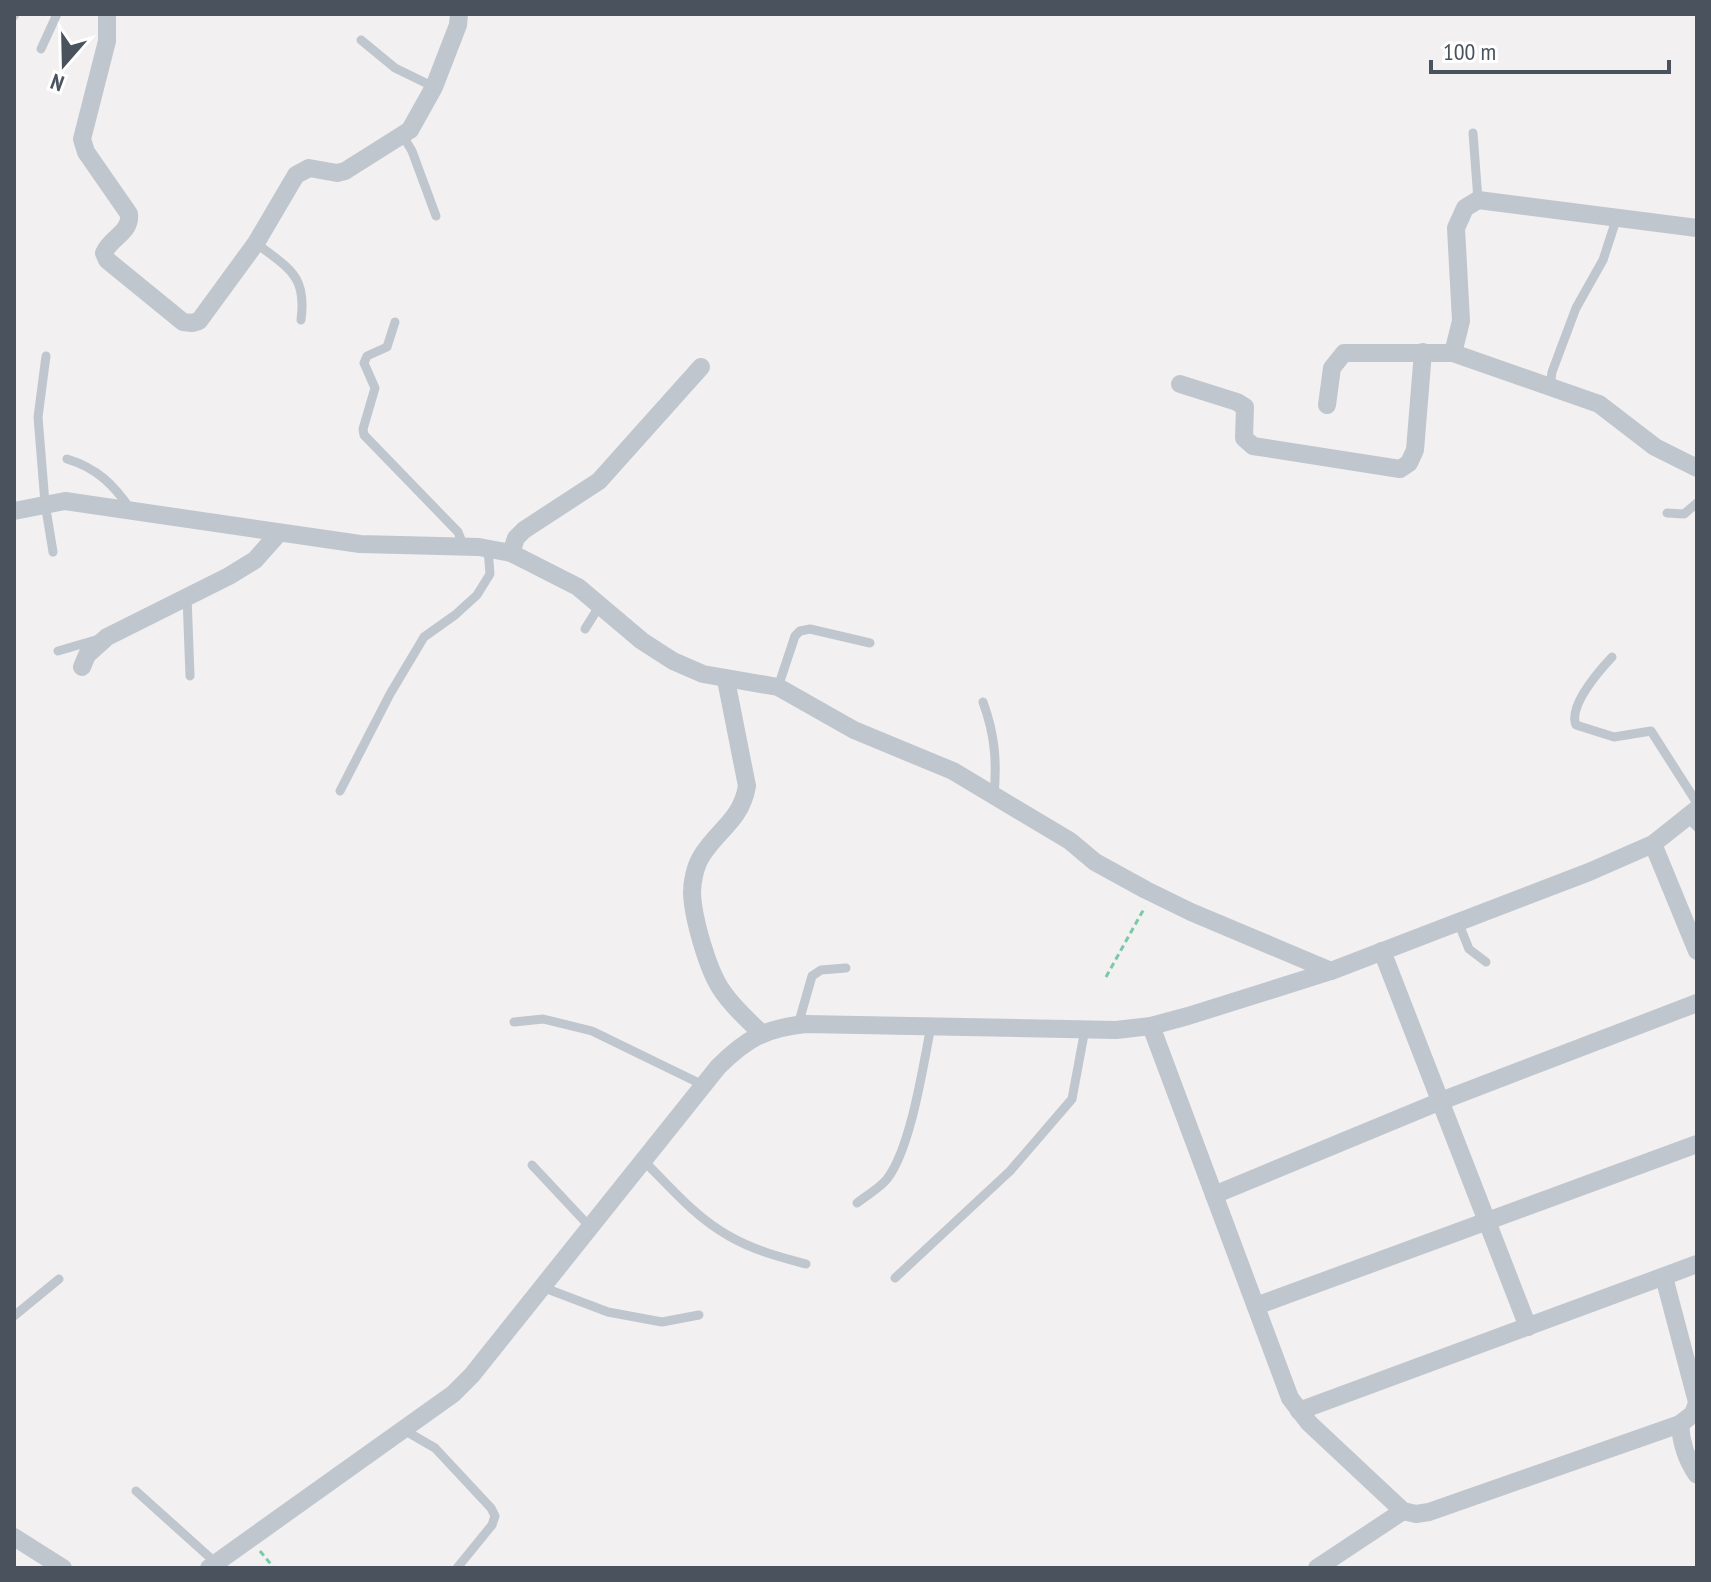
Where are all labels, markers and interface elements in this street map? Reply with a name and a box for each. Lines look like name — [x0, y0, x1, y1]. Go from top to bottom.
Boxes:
north arrow — [24, 24, 104, 104]
scale bar — [1431, 24, 1669, 74]
text: 100 m — [1443, 36, 1496, 67]
text: N — [47, 68, 68, 98]

